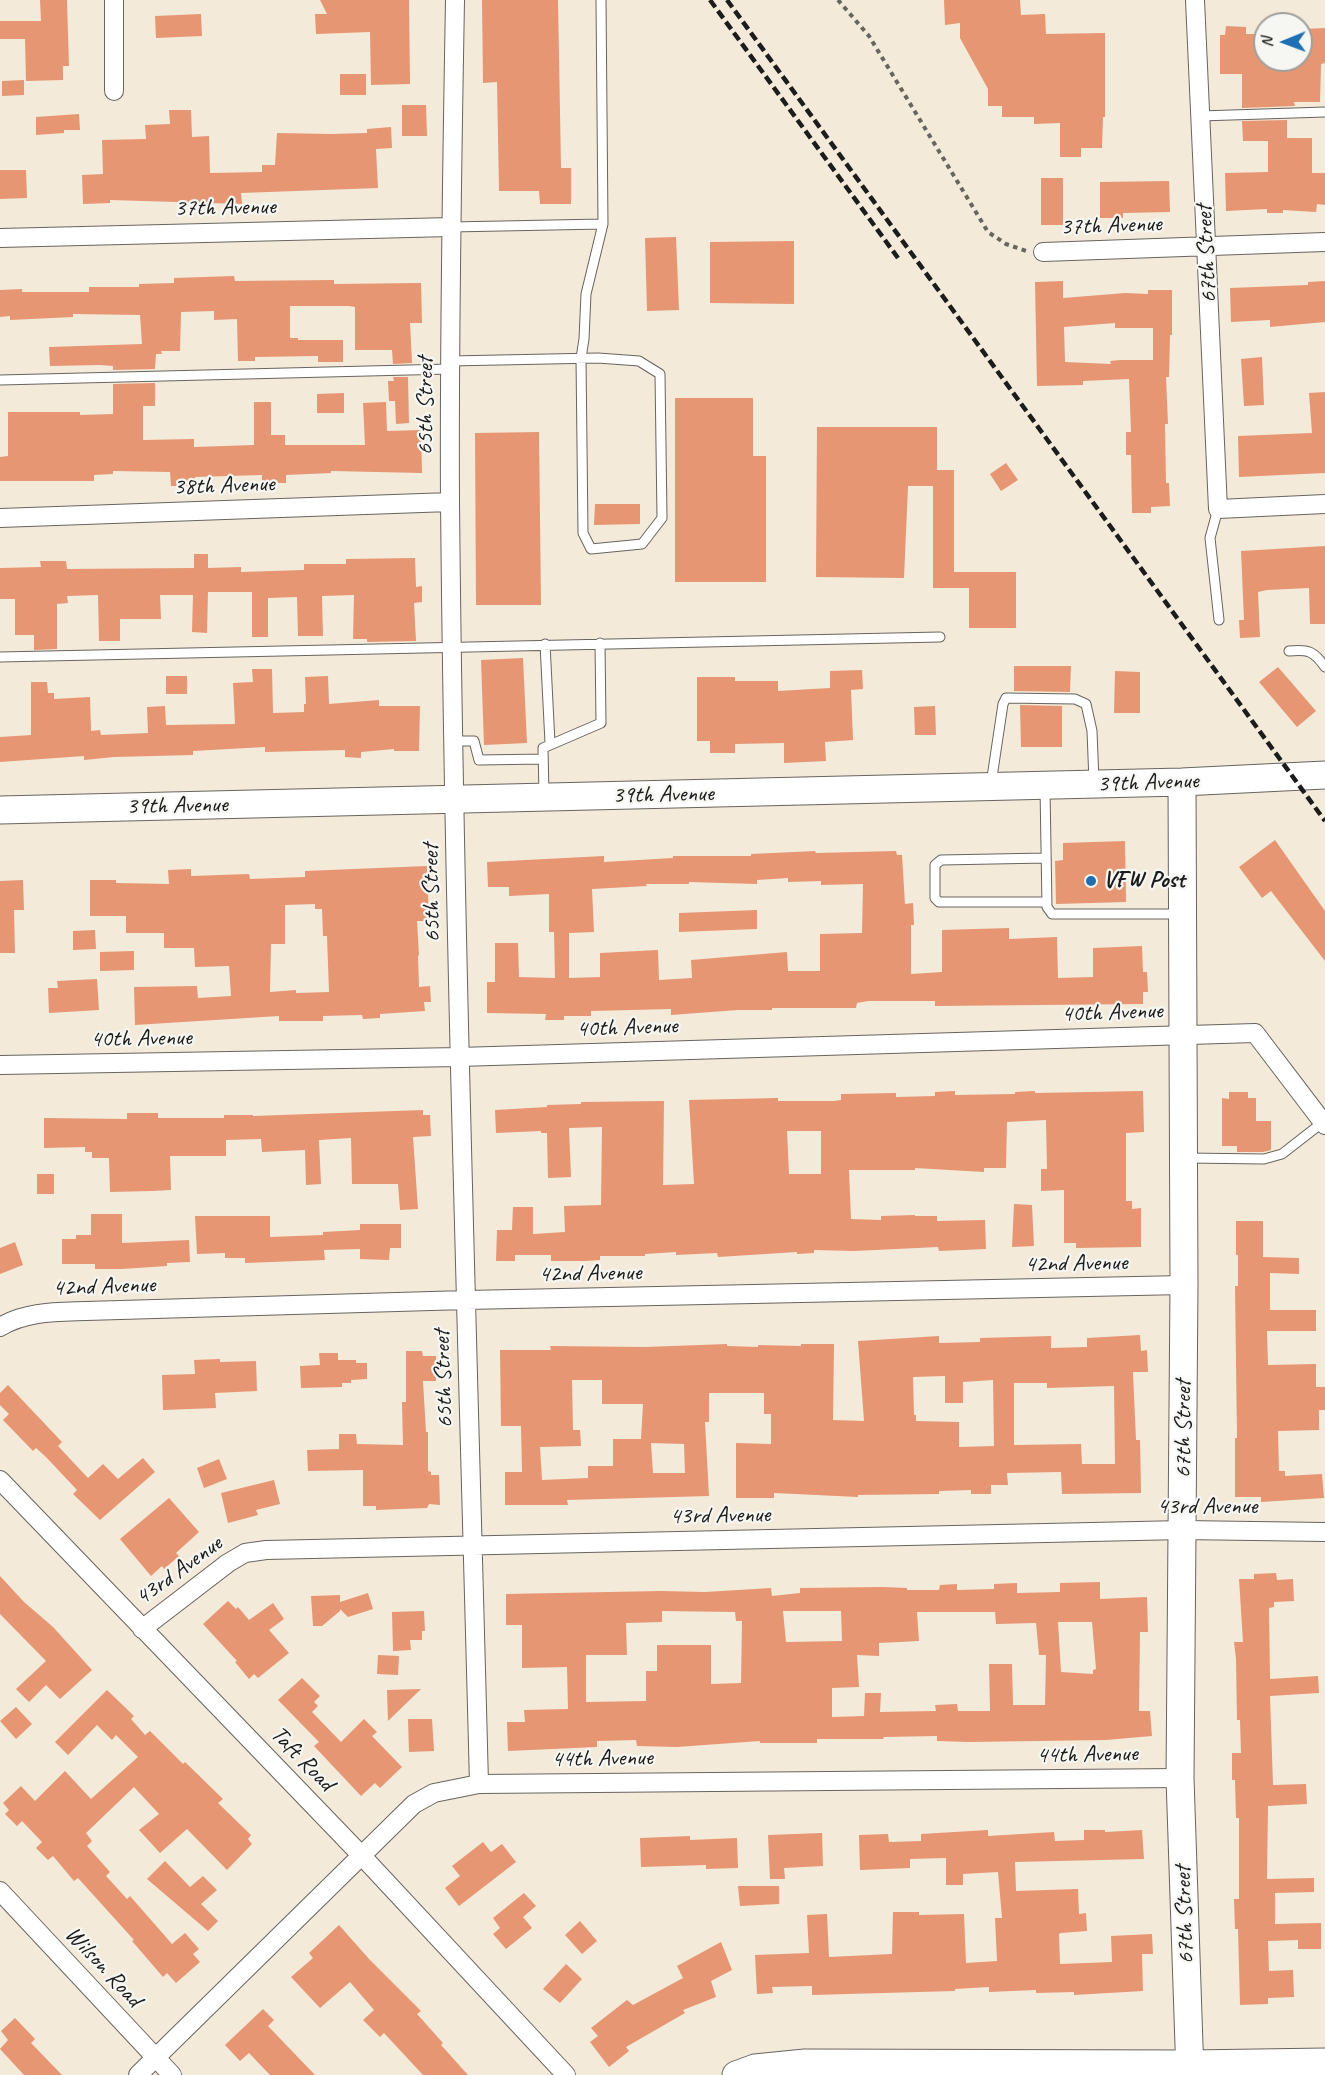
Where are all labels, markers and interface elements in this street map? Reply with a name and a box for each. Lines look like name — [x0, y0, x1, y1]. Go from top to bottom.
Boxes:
north arrow — [1253, 12, 1313, 72]
text: N — [1257, 37, 1277, 47]
street label: 37th Avenue — [174, 193, 276, 223]
street label: 67th Street — [1190, 204, 1224, 304]
street label: 37th Avenue — [1060, 210, 1162, 242]
street label: 65th Street — [412, 357, 440, 455]
street label: 38th Avenue — [173, 470, 275, 502]
street label: 39th Avenue — [1097, 767, 1199, 799]
street label: 39th Avenue — [612, 780, 714, 810]
street label: 39th Avenue — [126, 791, 228, 821]
street label: 65th Street — [417, 843, 447, 943]
place label: VFW Post — [1103, 867, 1185, 895]
marker: VFW Post — [1084, 874, 1098, 888]
street label: 40th Avenue — [1061, 997, 1163, 1029]
street label: 40th Avenue — [576, 1012, 678, 1044]
street label: 40th Avenue — [90, 1024, 192, 1054]
street label: 42nd Avenue — [1024, 1249, 1128, 1279]
street label: 42nd Avenue — [538, 1259, 642, 1289]
street label: 42nd Avenue — [52, 1271, 156, 1303]
street label: 65th Street — [428, 1329, 460, 1429]
street label: 67th Street — [1170, 1380, 1198, 1478]
street label: 43rd Avenue — [1157, 1493, 1257, 1521]
street label: 43rd Avenue — [669, 1501, 771, 1531]
street label: 43rd Avenue — [130, 1530, 228, 1612]
street label: Taft Road — [264, 1720, 340, 1798]
street label: 44th Avenue — [1036, 1740, 1138, 1770]
street label: 44th Avenue — [551, 1744, 653, 1774]
street label: 67th Street — [1169, 1865, 1201, 1965]
street label: Wilson Road — [58, 1921, 148, 2013]

